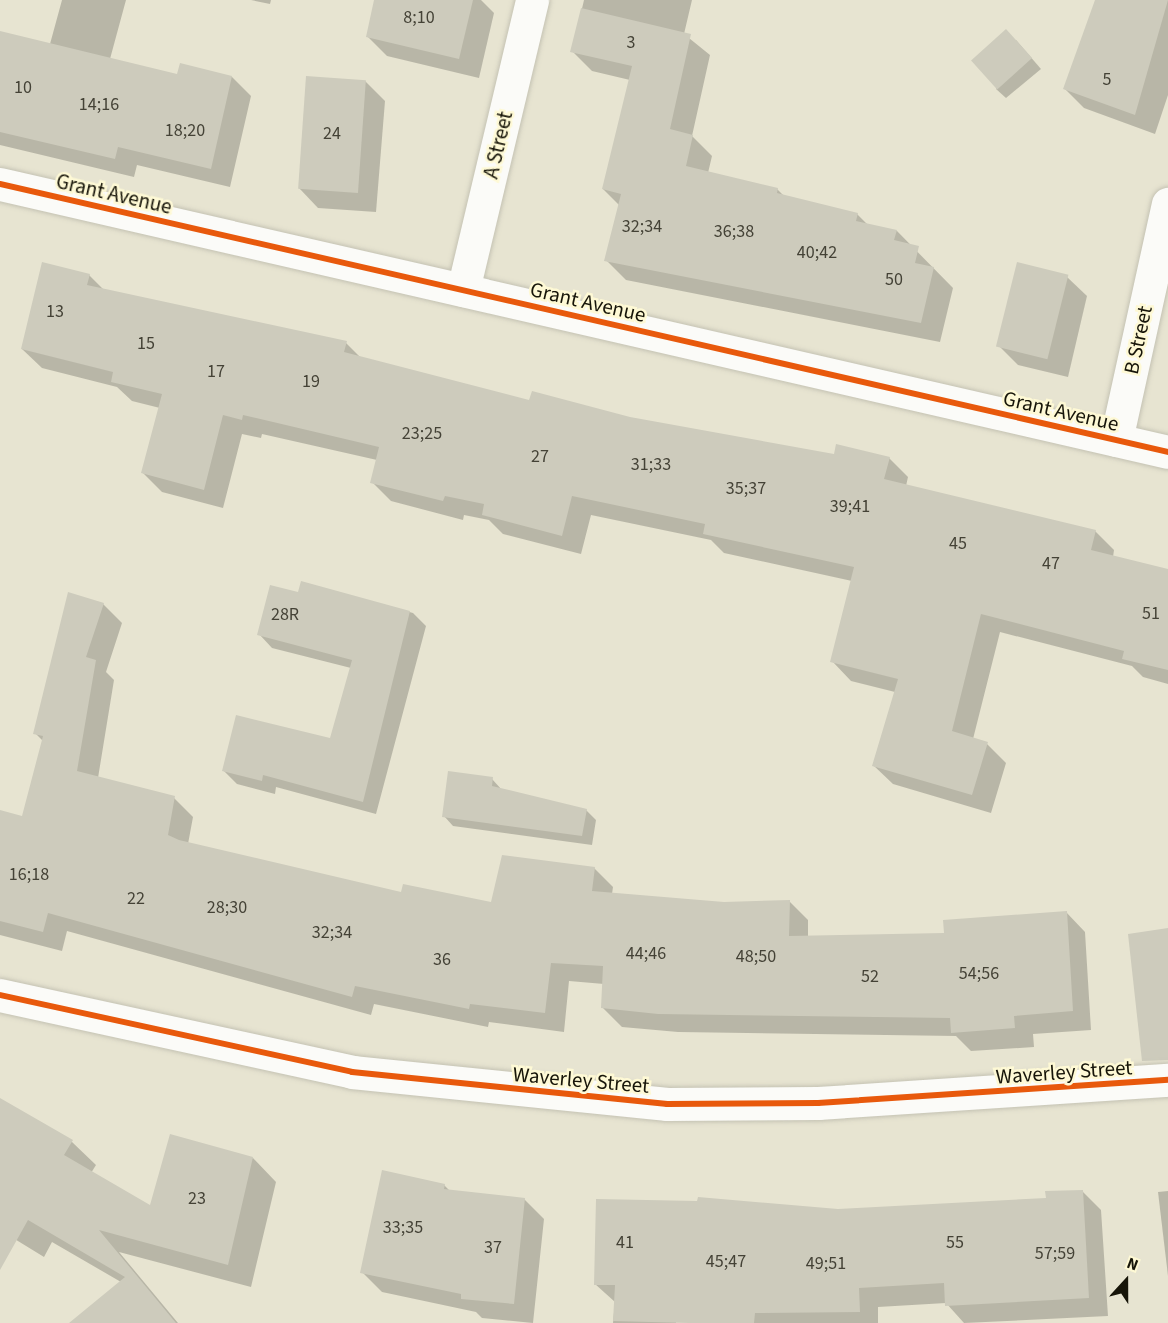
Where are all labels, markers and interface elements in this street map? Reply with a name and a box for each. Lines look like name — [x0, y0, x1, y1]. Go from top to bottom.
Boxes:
house number: 8;10 — [403, 7, 435, 29]
house number: 3 — [627, 32, 635, 54]
house number: 5 — [1103, 69, 1111, 91]
house number: 10 — [14, 77, 32, 99]
house number: 14;16 — [79, 94, 119, 116]
street label: A Street — [478, 109, 518, 181]
house number: 18;20 — [165, 120, 205, 142]
house number: 24 — [323, 123, 341, 145]
street label: Grant Avenue — [54, 168, 174, 220]
house number: 32;34 — [622, 216, 662, 238]
house number: 36;38 — [714, 221, 754, 243]
house number: 40;42 — [797, 242, 837, 264]
house number: 50 — [885, 269, 903, 291]
street label: Grant Avenue — [528, 276, 648, 328]
house number: 13 — [46, 301, 64, 323]
street label: B Street — [1118, 304, 1158, 376]
house number: 15 — [137, 333, 155, 355]
house number: 17 — [207, 361, 225, 383]
house number: 19 — [302, 371, 320, 393]
street label: Grant Avenue — [1001, 385, 1121, 437]
house number: 23;25 — [402, 423, 442, 445]
house number: 27 — [531, 446, 549, 468]
house number: 31;33 — [631, 454, 671, 476]
house number: 35;37 — [726, 478, 766, 500]
house number: 39;41 — [830, 496, 870, 518]
house number: 45 — [949, 533, 967, 555]
house number: 47 — [1042, 553, 1060, 575]
house number: 51 — [1142, 603, 1160, 625]
house number: 28R — [271, 604, 299, 626]
house number: 16;18 — [9, 864, 49, 886]
house number: 22 — [127, 888, 145, 910]
house number: 28;30 — [207, 897, 247, 919]
house number: 32;34 — [312, 922, 352, 944]
house number: 44;46 — [626, 943, 666, 965]
house number: 48;50 — [736, 946, 776, 968]
house number: 36 — [433, 949, 451, 971]
house number: 54;56 — [959, 963, 999, 985]
house number: 52 — [861, 966, 879, 988]
street label: Waverley Street — [995, 1055, 1133, 1089]
street label: Waverley Street — [512, 1061, 650, 1099]
house number: 23 — [188, 1188, 206, 1210]
house number: 33;35 — [383, 1217, 423, 1239]
house number: 41 — [616, 1232, 634, 1254]
house number: 55 — [946, 1232, 964, 1254]
house number: 37 — [484, 1237, 502, 1259]
house number: 57;59 — [1035, 1243, 1075, 1265]
house number: 45;47 — [706, 1251, 746, 1273]
north arrow — [1096, 1251, 1156, 1311]
text: N — [1124, 1252, 1141, 1276]
house number: 49;51 — [806, 1253, 846, 1275]

